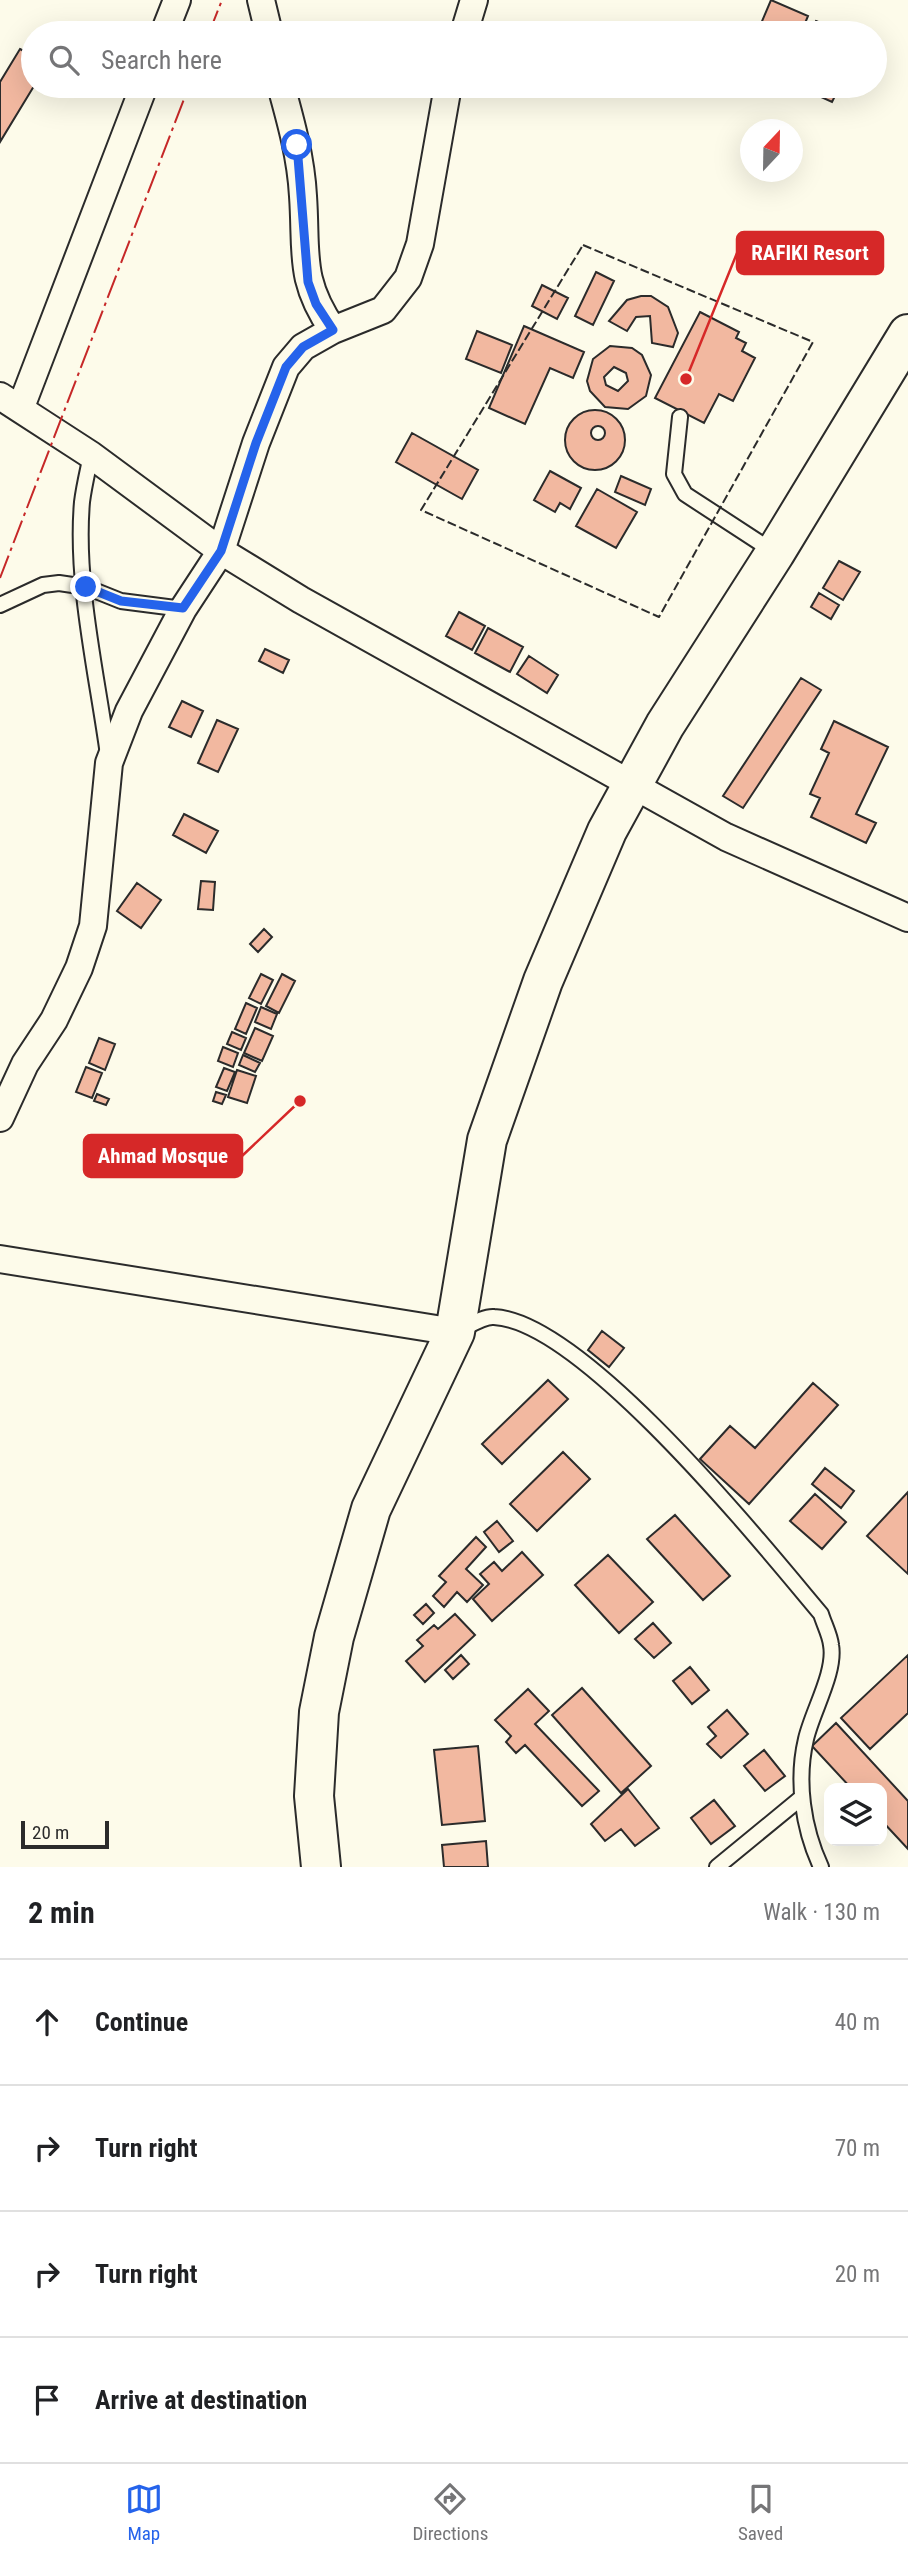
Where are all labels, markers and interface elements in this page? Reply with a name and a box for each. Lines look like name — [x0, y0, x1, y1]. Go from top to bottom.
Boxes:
search box — [21, 21, 887, 98]
icon: search — [45, 41, 83, 79]
text: Search here — [101, 45, 222, 75]
north arrow — [740, 119, 803, 182]
route start — [281, 129, 312, 160]
callout: RAFIKI Resort — [737, 232, 883, 274]
text: RAFIKI Resort — [751, 241, 869, 265]
route end — [70, 571, 101, 602]
callout: Ahmad Mosque — [84, 1135, 242, 1177]
text: Ahmad Mosque — [98, 1144, 228, 1168]
map controls — [824, 1783, 887, 1846]
button: layers — [824, 1783, 887, 1846]
scale bar — [21, 1818, 108, 1850]
text: 20 m — [32, 1821, 69, 1844]
text: 2 min — [28, 1895, 95, 1930]
text: Walk · 130 m — [763, 1899, 880, 1926]
icon: ahead — [28, 2003, 66, 2041]
text: Continue — [95, 2007, 188, 2037]
text: 40 m — [835, 2009, 880, 2036]
icon: right — [28, 2129, 66, 2167]
text: Turn right — [95, 2133, 197, 2163]
text: 70 m — [835, 2135, 880, 2162]
icon: right — [28, 2255, 66, 2293]
text: Turn right — [95, 2259, 197, 2289]
text: 20 m — [835, 2261, 880, 2288]
icon: arrive — [28, 2381, 66, 2419]
text: Arrive at destination — [95, 2385, 307, 2415]
tab: Map — [125, 2480, 163, 2545]
tab: Directions — [412, 2480, 488, 2545]
tab: Saved — [738, 2480, 783, 2545]

